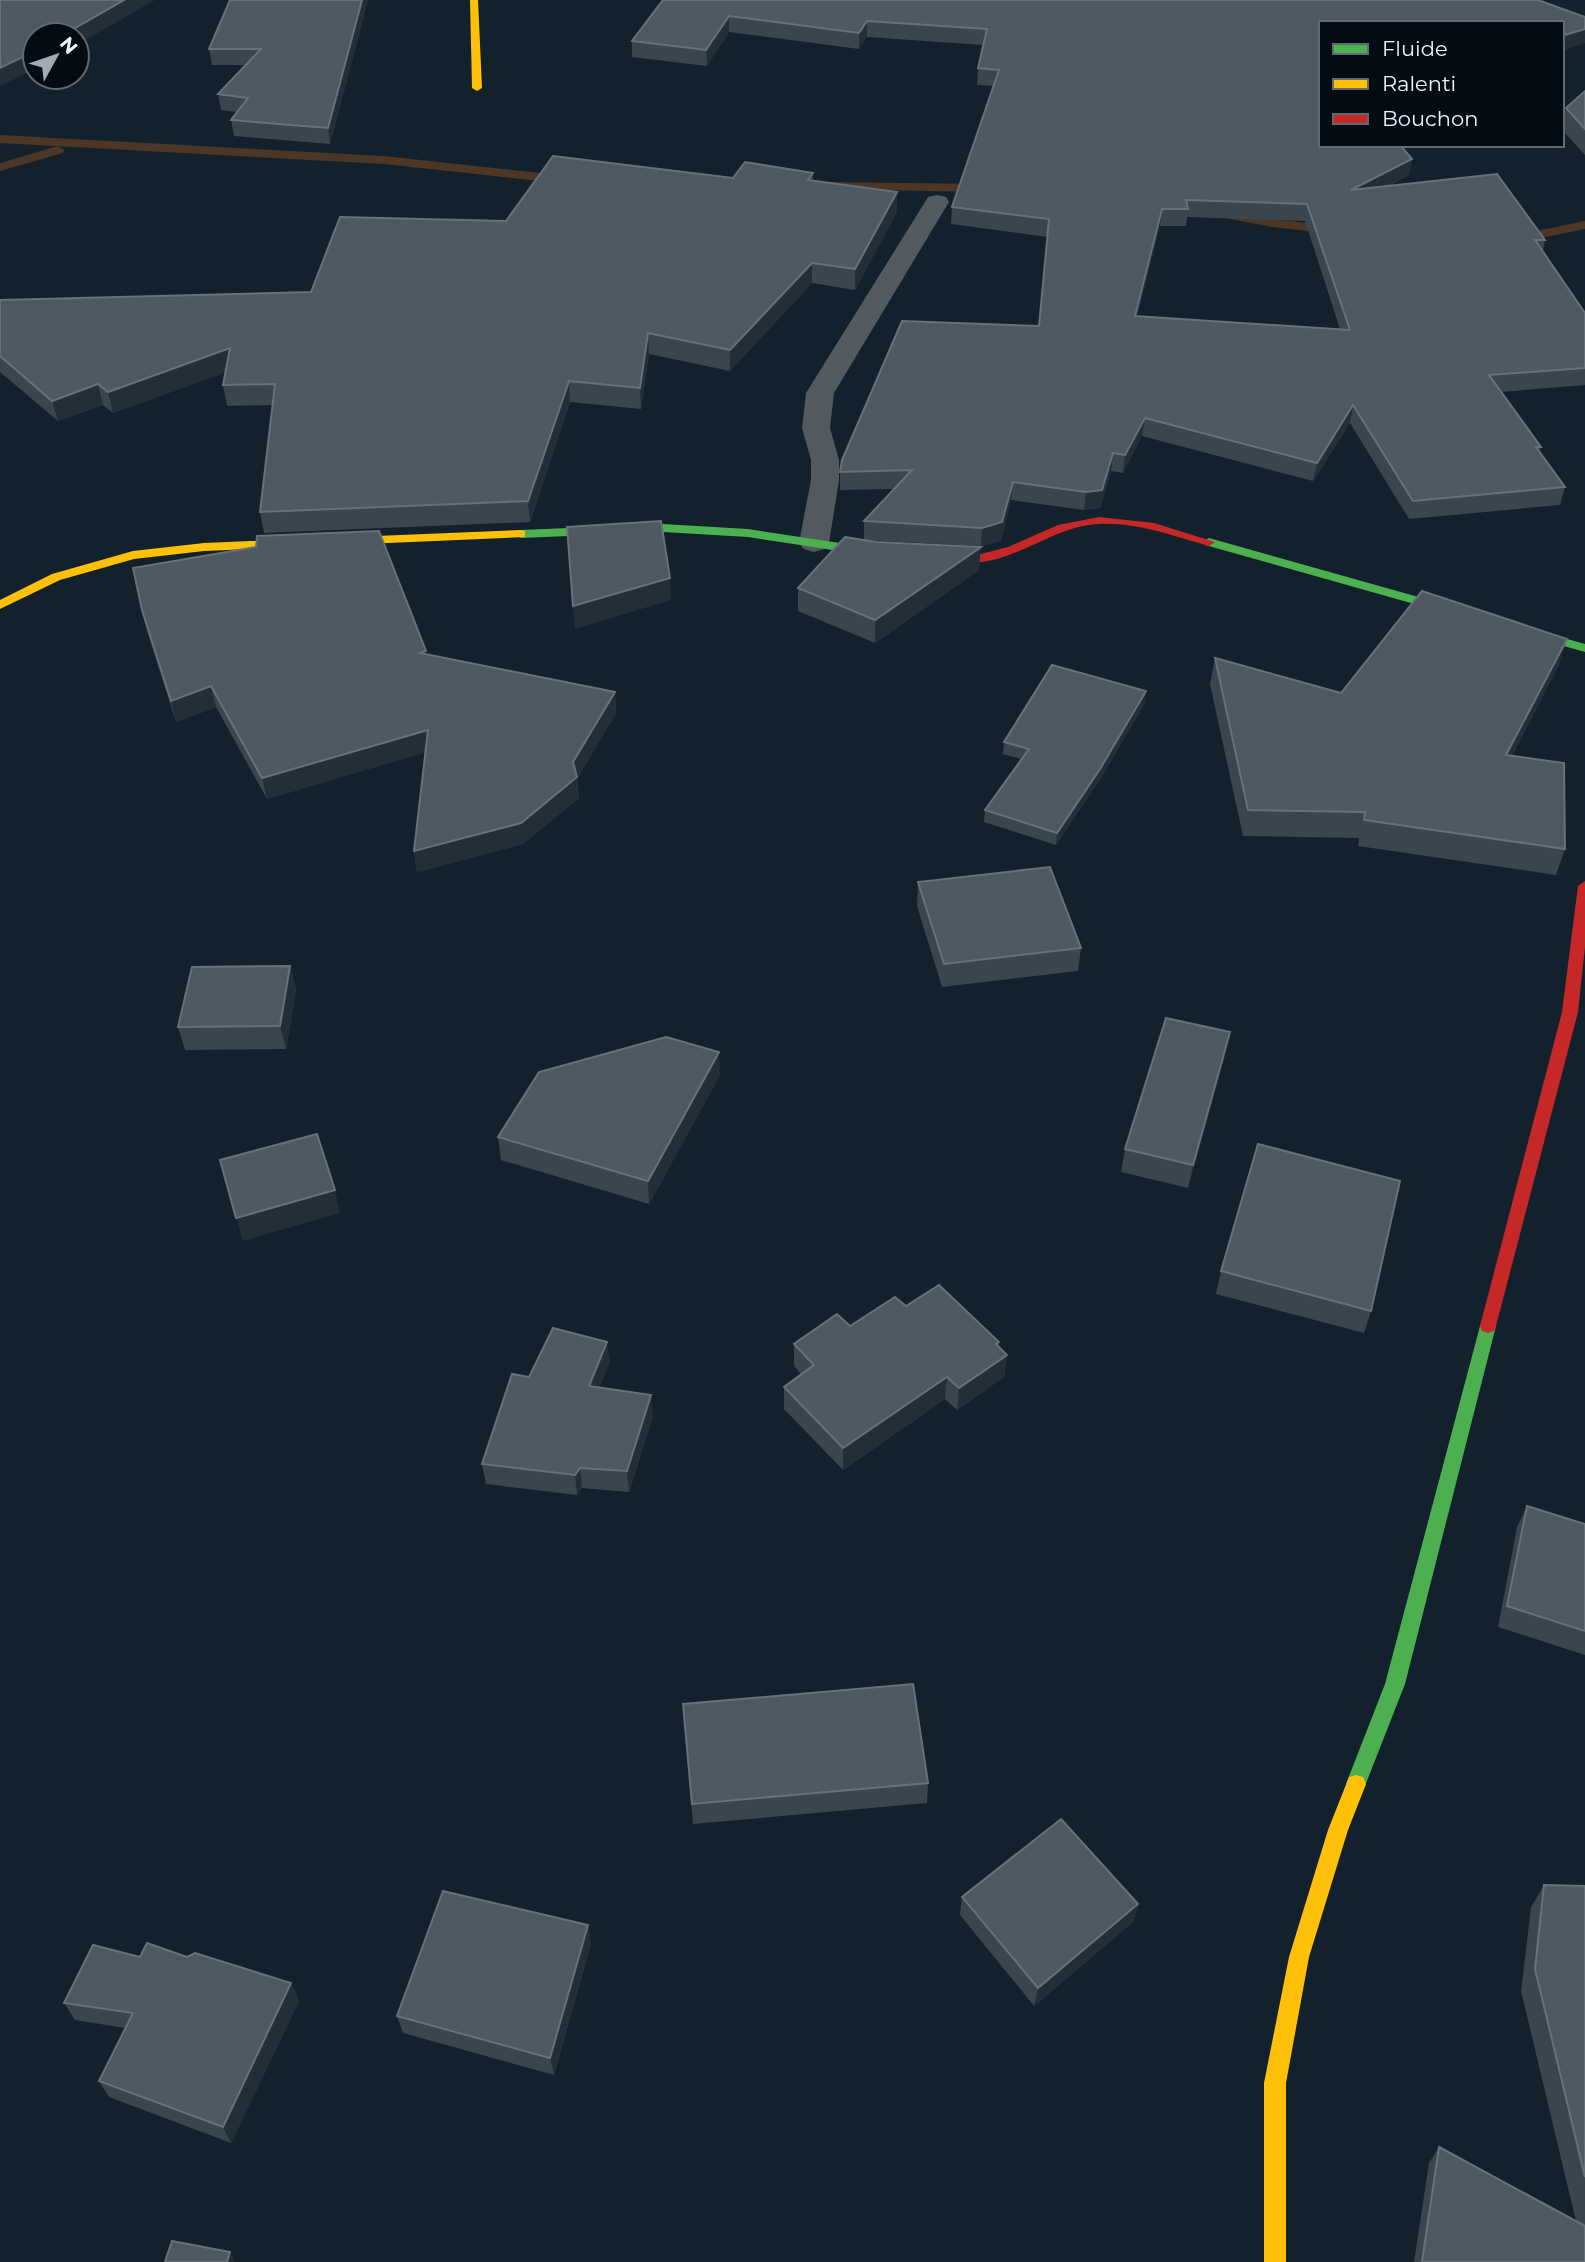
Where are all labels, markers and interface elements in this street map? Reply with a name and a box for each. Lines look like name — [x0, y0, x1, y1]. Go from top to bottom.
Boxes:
north arrow — [21, 21, 91, 91]
legend — [1319, 21, 1564, 147]
text: N — [55, 32, 82, 59]
text: Fluide — [1382, 36, 1448, 61]
text: Ralenti — [1382, 71, 1456, 96]
text: Bouchon — [1382, 106, 1478, 131]

